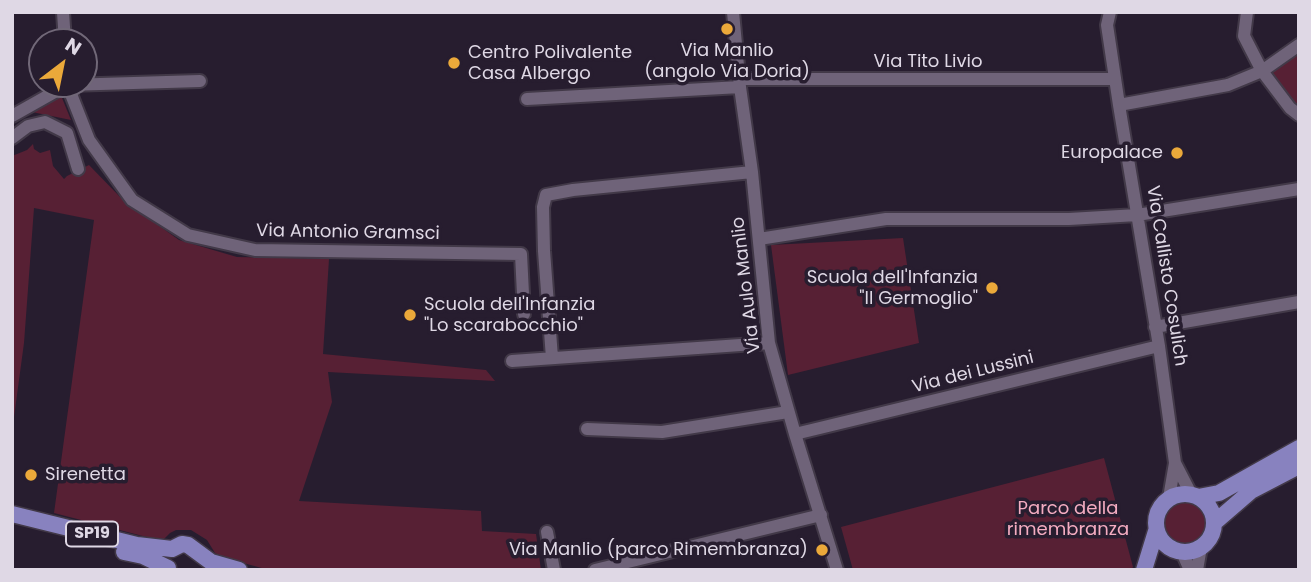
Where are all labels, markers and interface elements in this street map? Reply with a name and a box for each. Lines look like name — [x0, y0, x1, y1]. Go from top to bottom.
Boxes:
marker: Via Manlio (angolo Via Doria) — [719, 21, 735, 37]
north arrow — [28, 28, 98, 98]
text: N — [60, 31, 87, 62]
place label: Via Manlio (angolo Via Doria) — [644, 40, 810, 82]
place label: Centro Polivalente Casa Albergo — [468, 42, 632, 84]
street label: Via Tito Livio — [874, 51, 982, 73]
marker: Centro Polivalente Casa Albergo — [446, 55, 462, 71]
place label: Europalace — [1061, 142, 1163, 164]
marker: Europalace — [1169, 145, 1185, 161]
street label: Via Callisto Cosulich — [1141, 184, 1191, 368]
street label: Via Aulo Manlio — [728, 215, 766, 355]
street label: Via Antonio Gramsci — [256, 221, 440, 245]
place label: Scuola dell'Infanzia "Il Germoglio" — [807, 267, 978, 310]
marker: Scuola dell'Infanzia "Il Germoglio" — [984, 280, 1000, 296]
place label: Scuola dell'Infanzia "Lo scarabocchio" — [424, 294, 595, 336]
marker: Scuola dell'Infanzia "Lo scarabocchio" — [402, 307, 418, 323]
street label: Via dei Lussini — [910, 347, 1036, 399]
place label: Sirenetta — [45, 464, 126, 486]
marker: Sirenetta — [23, 467, 39, 483]
park label: Parco della rimembranza — [1007, 498, 1129, 540]
road number: SP19 — [66, 522, 118, 547]
place label: Via Manlio (parco Rimembranza) — [509, 539, 808, 561]
marker: Via Manlio (parco Rimembranza) — [814, 542, 830, 558]

